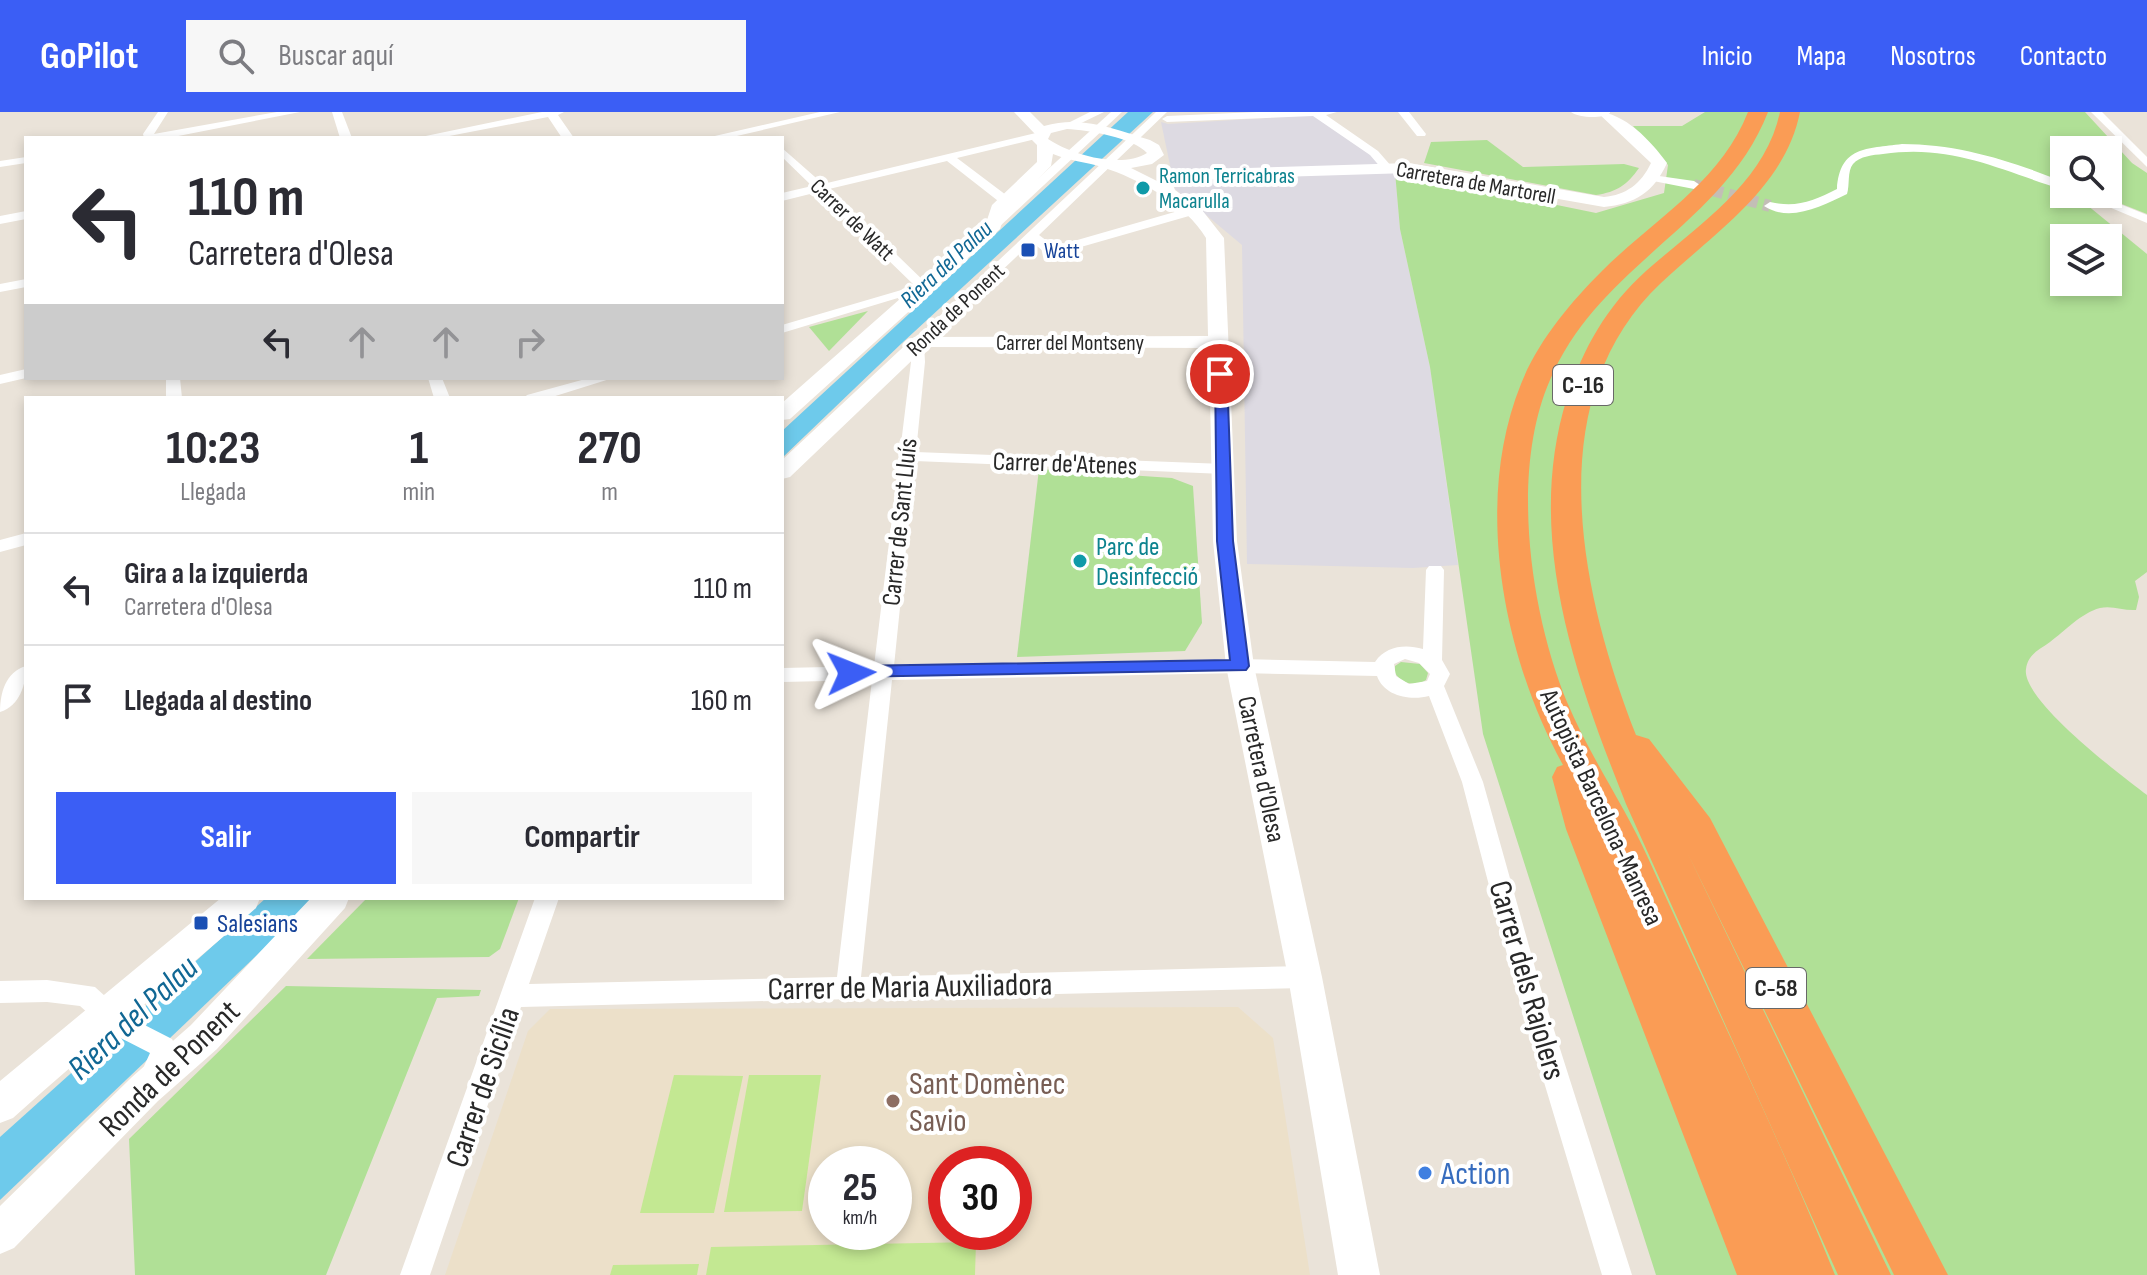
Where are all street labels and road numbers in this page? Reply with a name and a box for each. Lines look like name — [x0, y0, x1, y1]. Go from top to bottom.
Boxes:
street label: Carretera de Martorell — [1394, 156, 1558, 211]
street label: Carrer de Watt — [804, 173, 900, 267]
street label: Ronda de Ponent — [901, 258, 1011, 362]
street label: Carrer del Montseny — [996, 330, 1145, 357]
road number: C-16 — [1553, 365, 1613, 405]
street label: Carrer de Sant Lluís — [876, 437, 925, 607]
street label: Carrer de'Atenes — [992, 446, 1138, 483]
street label: Autopista Barcelona-Manresa — [1532, 684, 1669, 930]
street label: Carretera d'Olesa — [1230, 693, 1291, 845]
street label: Carrer dels Rajolers — [1479, 876, 1574, 1085]
street label: Carrer de Maria Auxiliadora — [767, 966, 1053, 1009]
road number: C-58 — [1746, 968, 1806, 1008]
street label: Ronda de Ponent — [92, 992, 248, 1146]
street label: Carrer de Sicília — [438, 1002, 529, 1173]

